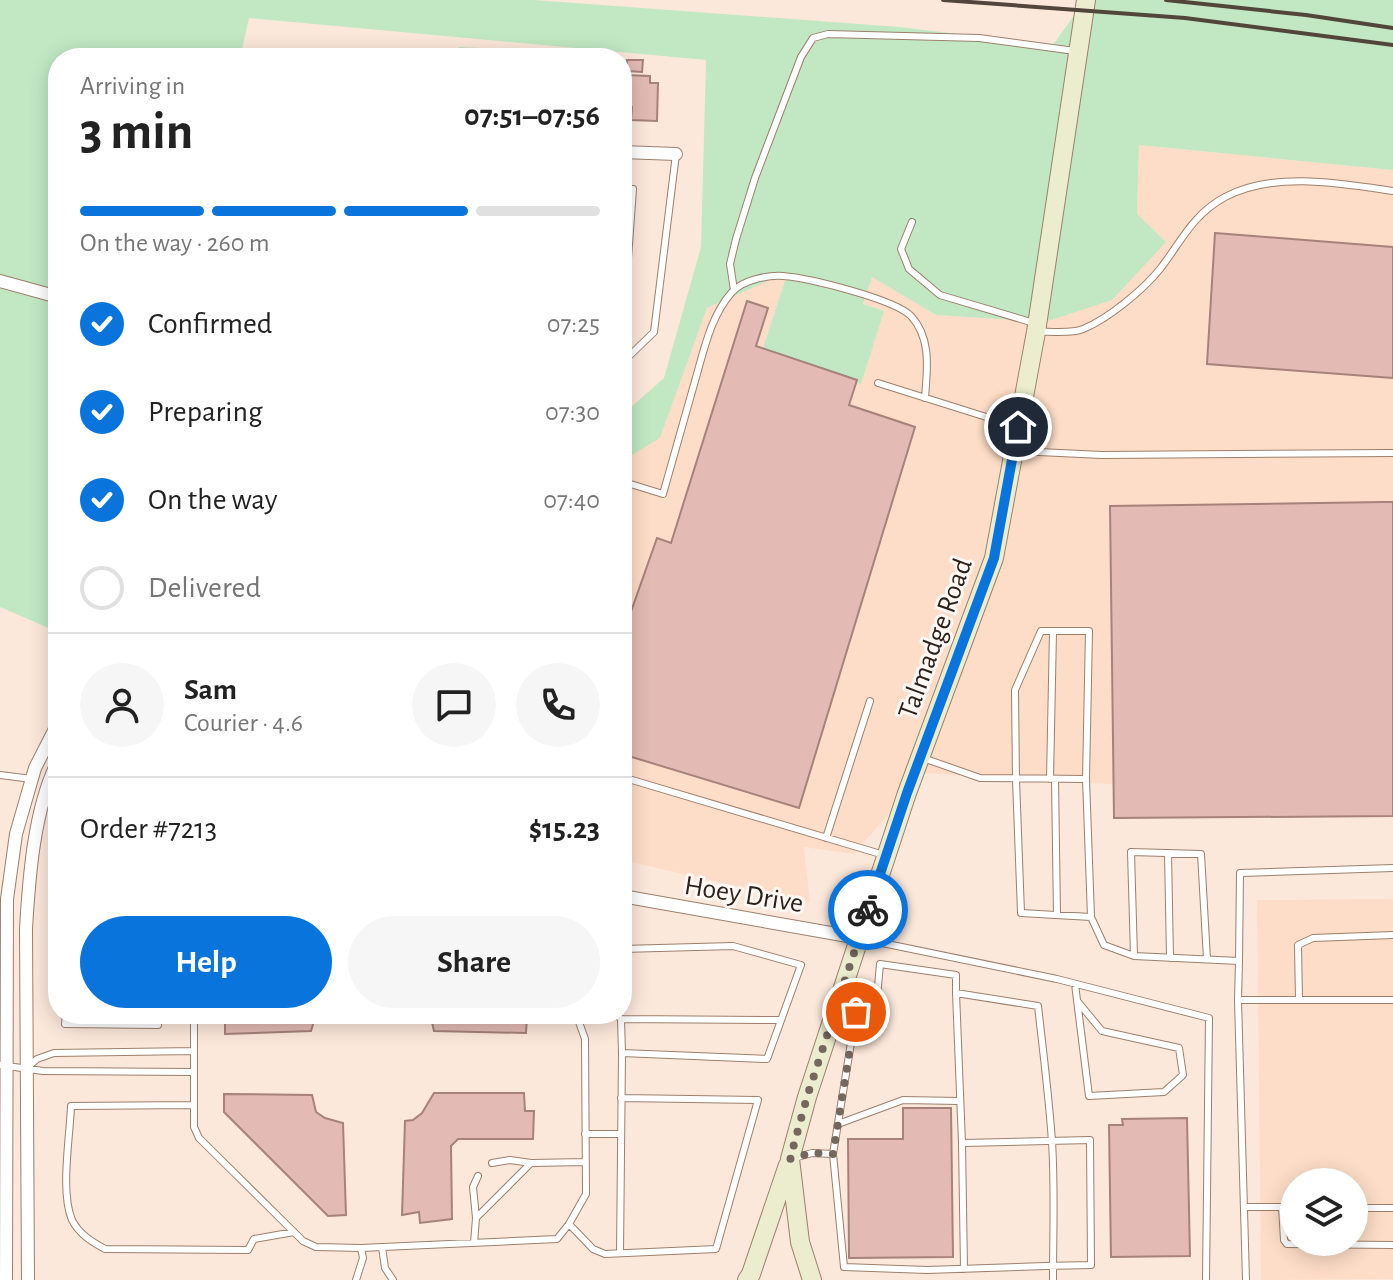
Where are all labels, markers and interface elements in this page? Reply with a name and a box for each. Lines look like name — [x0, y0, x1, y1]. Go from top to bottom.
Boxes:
text: Arriving in — [80, 73, 185, 99]
text: 07:51–07:56 — [464, 101, 600, 131]
text: 3 min — [80, 106, 193, 158]
text: On the way · 260 m — [80, 230, 270, 256]
icon: check — [80, 302, 124, 346]
text: Confirmed — [148, 309, 272, 339]
text: 07:25 — [547, 311, 600, 337]
icon: check — [80, 390, 124, 434]
pin — [984, 393, 1052, 461]
text: Preparing — [148, 397, 263, 427]
text: 07:30 — [545, 399, 600, 425]
icon: home — [996, 405, 1040, 449]
icon: check — [80, 478, 124, 522]
text: On the way — [148, 485, 277, 515]
text: 07:40 — [543, 487, 600, 513]
street label: Talmadge Road — [894, 555, 978, 723]
text: Delivered — [148, 573, 261, 603]
button: person — [80, 663, 164, 747]
button: chat — [412, 663, 496, 747]
button: phone — [516, 663, 600, 747]
text: Sam — [184, 675, 237, 705]
text: Courier · 4.6 — [184, 710, 303, 736]
text: Order #7213 — [80, 814, 217, 844]
text: $15.23 — [529, 814, 600, 844]
courier — [828, 870, 908, 950]
street label: Hoey Drive — [682, 872, 805, 918]
icon: bike — [846, 888, 890, 932]
button: Help — [80, 916, 332, 1008]
button: Share — [348, 916, 600, 1008]
pin — [822, 978, 890, 1046]
icon: bag — [834, 990, 878, 1034]
map controls — [1280, 1168, 1368, 1256]
button: layers — [1280, 1168, 1368, 1256]

